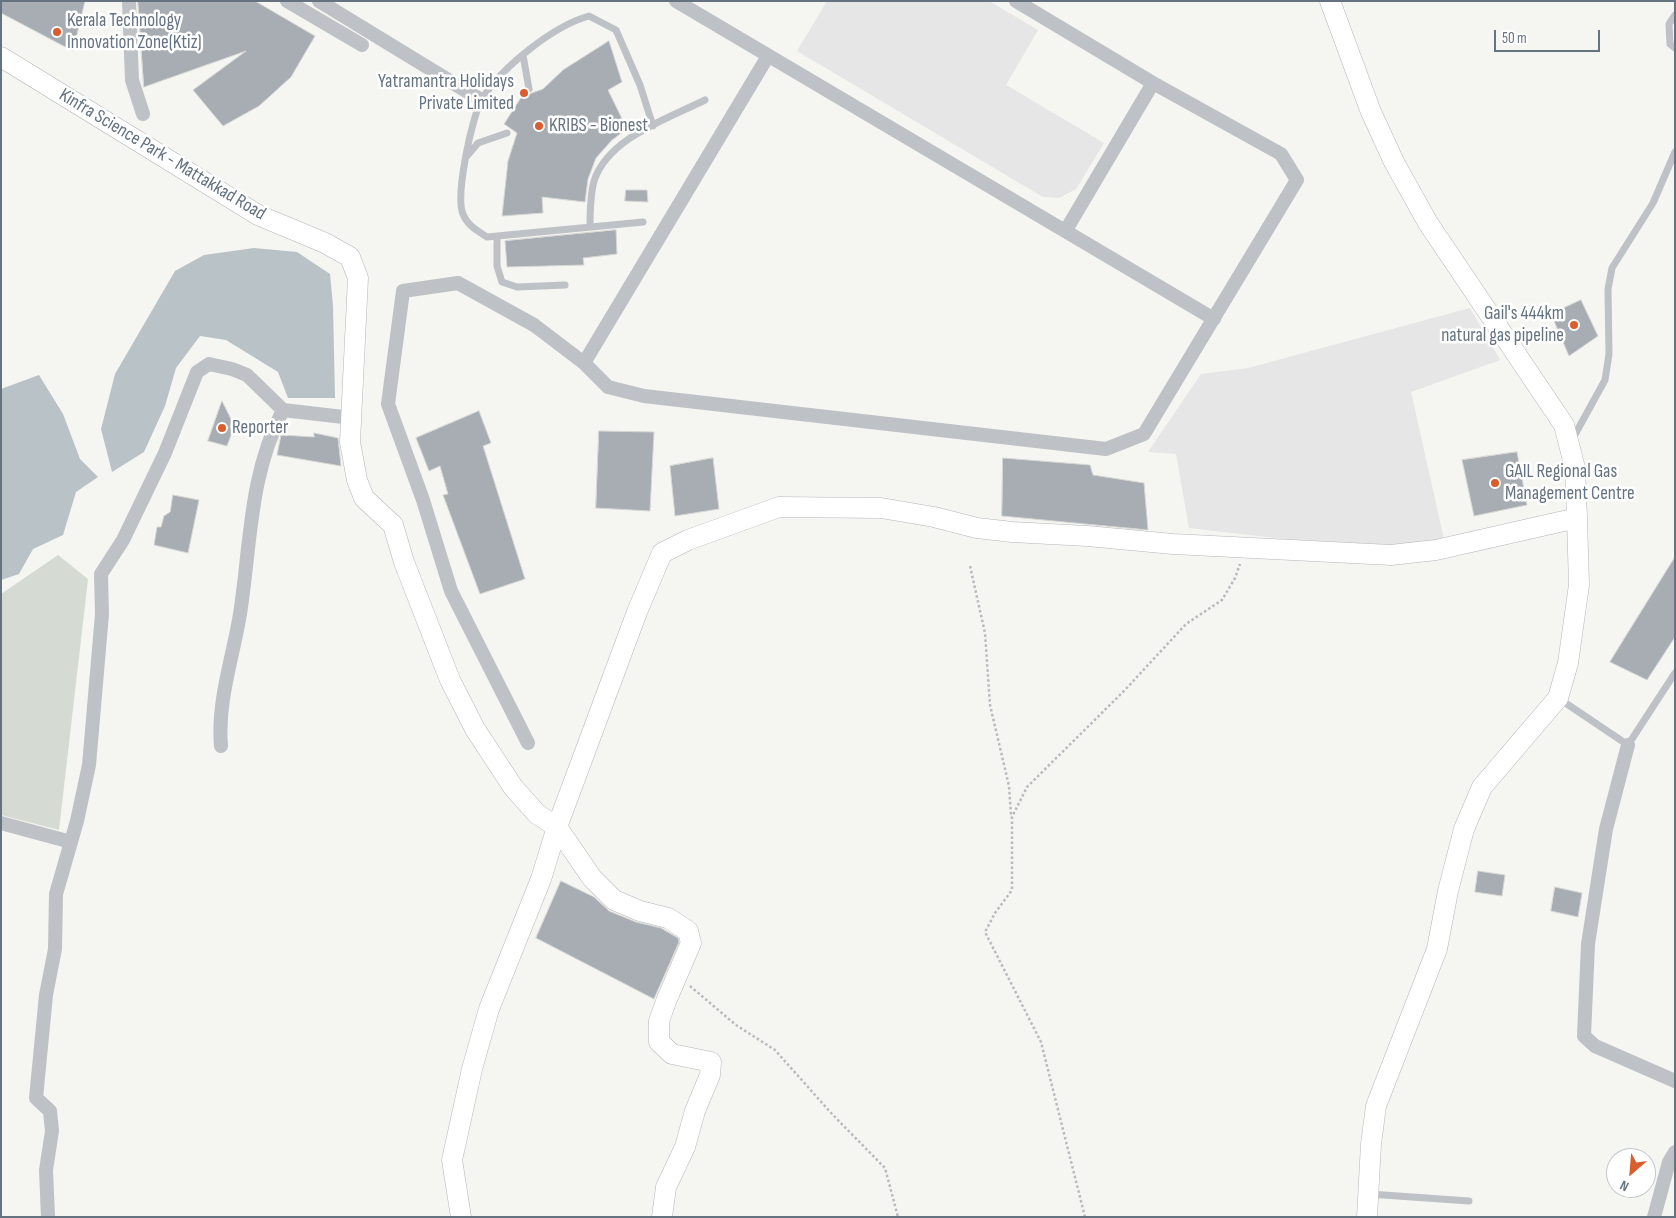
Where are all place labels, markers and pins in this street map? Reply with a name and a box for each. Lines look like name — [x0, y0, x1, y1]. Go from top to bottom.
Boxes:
place label: Kerala Technology Innovation Zone(Ktiz) — [67, 10, 202, 54]
marker: Kerala Technology Innovation Zone(Ktiz) — [51, 26, 63, 38]
place label: Yatramantra Holidays Private Limited — [378, 71, 514, 115]
marker: Yatramantra Holidays Private Limited — [518, 87, 530, 99]
place label: KRIBS - Bionest — [549, 115, 648, 137]
marker: KRIBS - Bionest — [533, 120, 545, 132]
place label: Gail's 444km natural gas pipeline — [1441, 303, 1564, 347]
marker: Gail's 444km natural gas pipeline — [1568, 319, 1580, 331]
place label: Reporter — [232, 417, 288, 439]
marker: Reporter — [216, 422, 228, 434]
place label: GAIL Regional Gas Management Centre — [1505, 461, 1635, 505]
marker: GAIL Regional Gas Management Centre — [1489, 477, 1501, 489]

